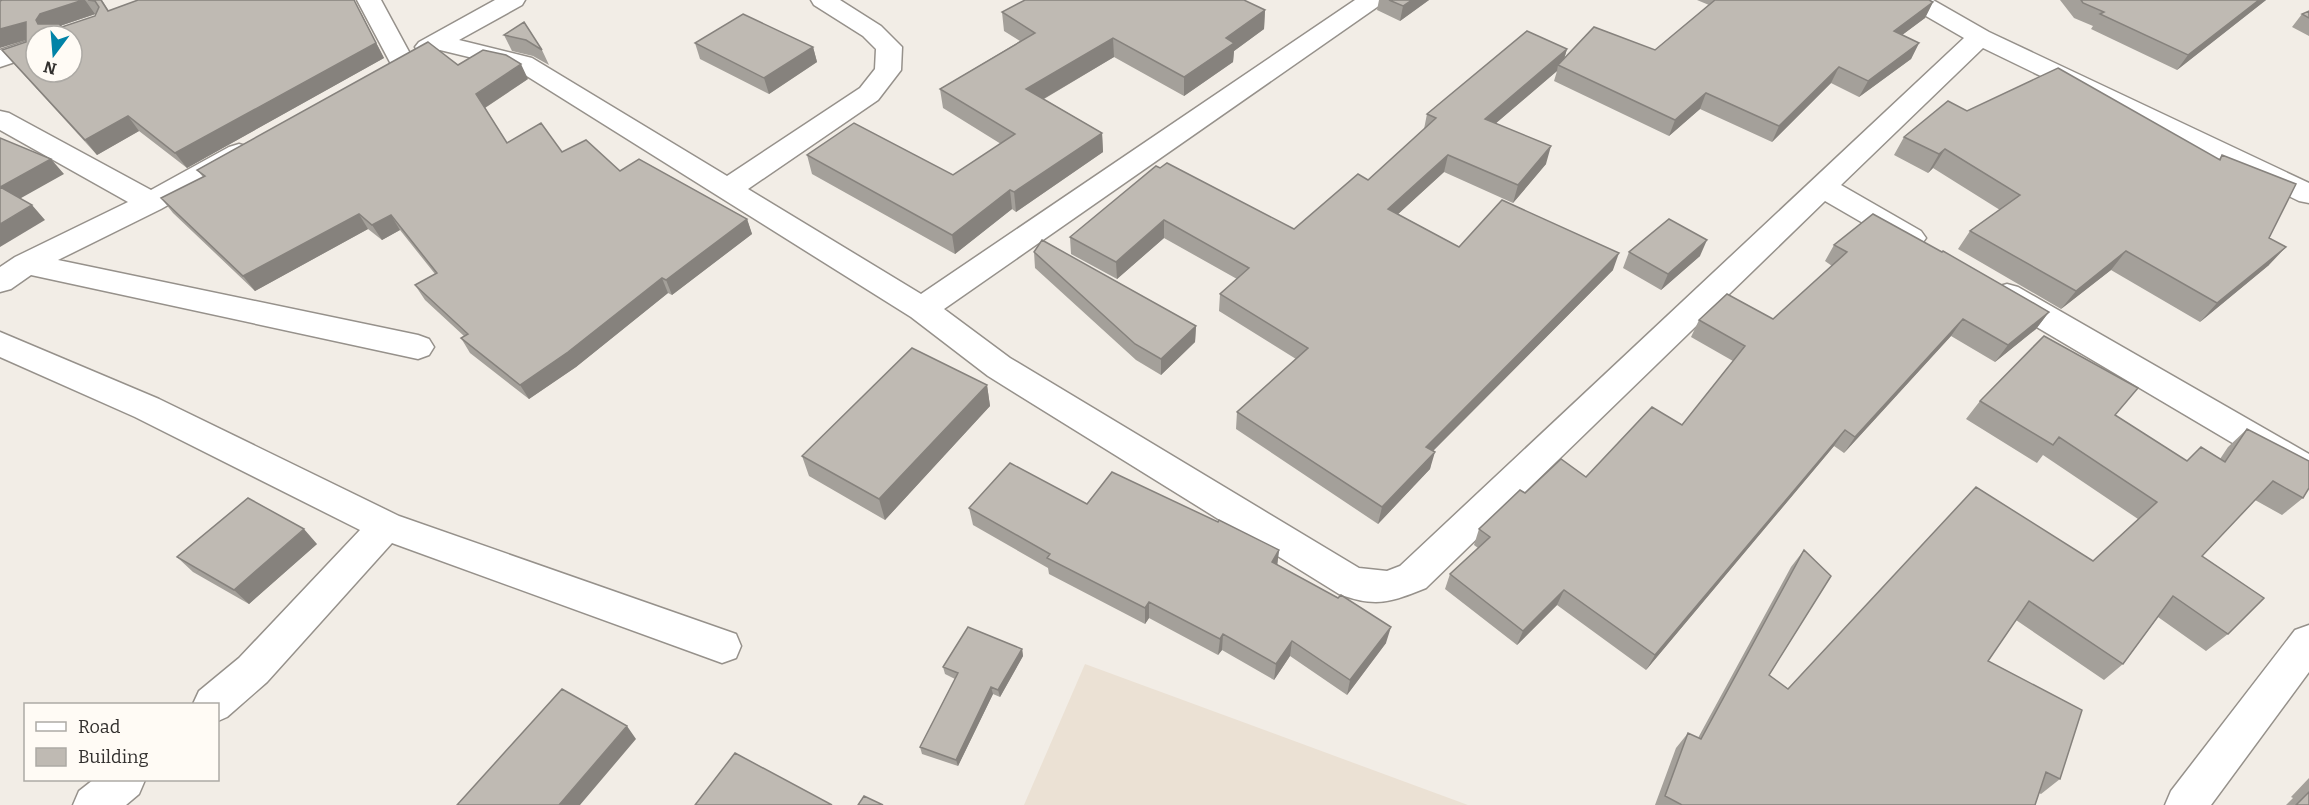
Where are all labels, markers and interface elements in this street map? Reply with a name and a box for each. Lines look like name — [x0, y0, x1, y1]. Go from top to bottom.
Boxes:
north arrow — [24, 24, 84, 84]
text: N — [41, 57, 59, 79]
legend — [24, 703, 219, 781]
text: Road — [78, 716, 121, 738]
text: Building — [78, 746, 149, 768]

